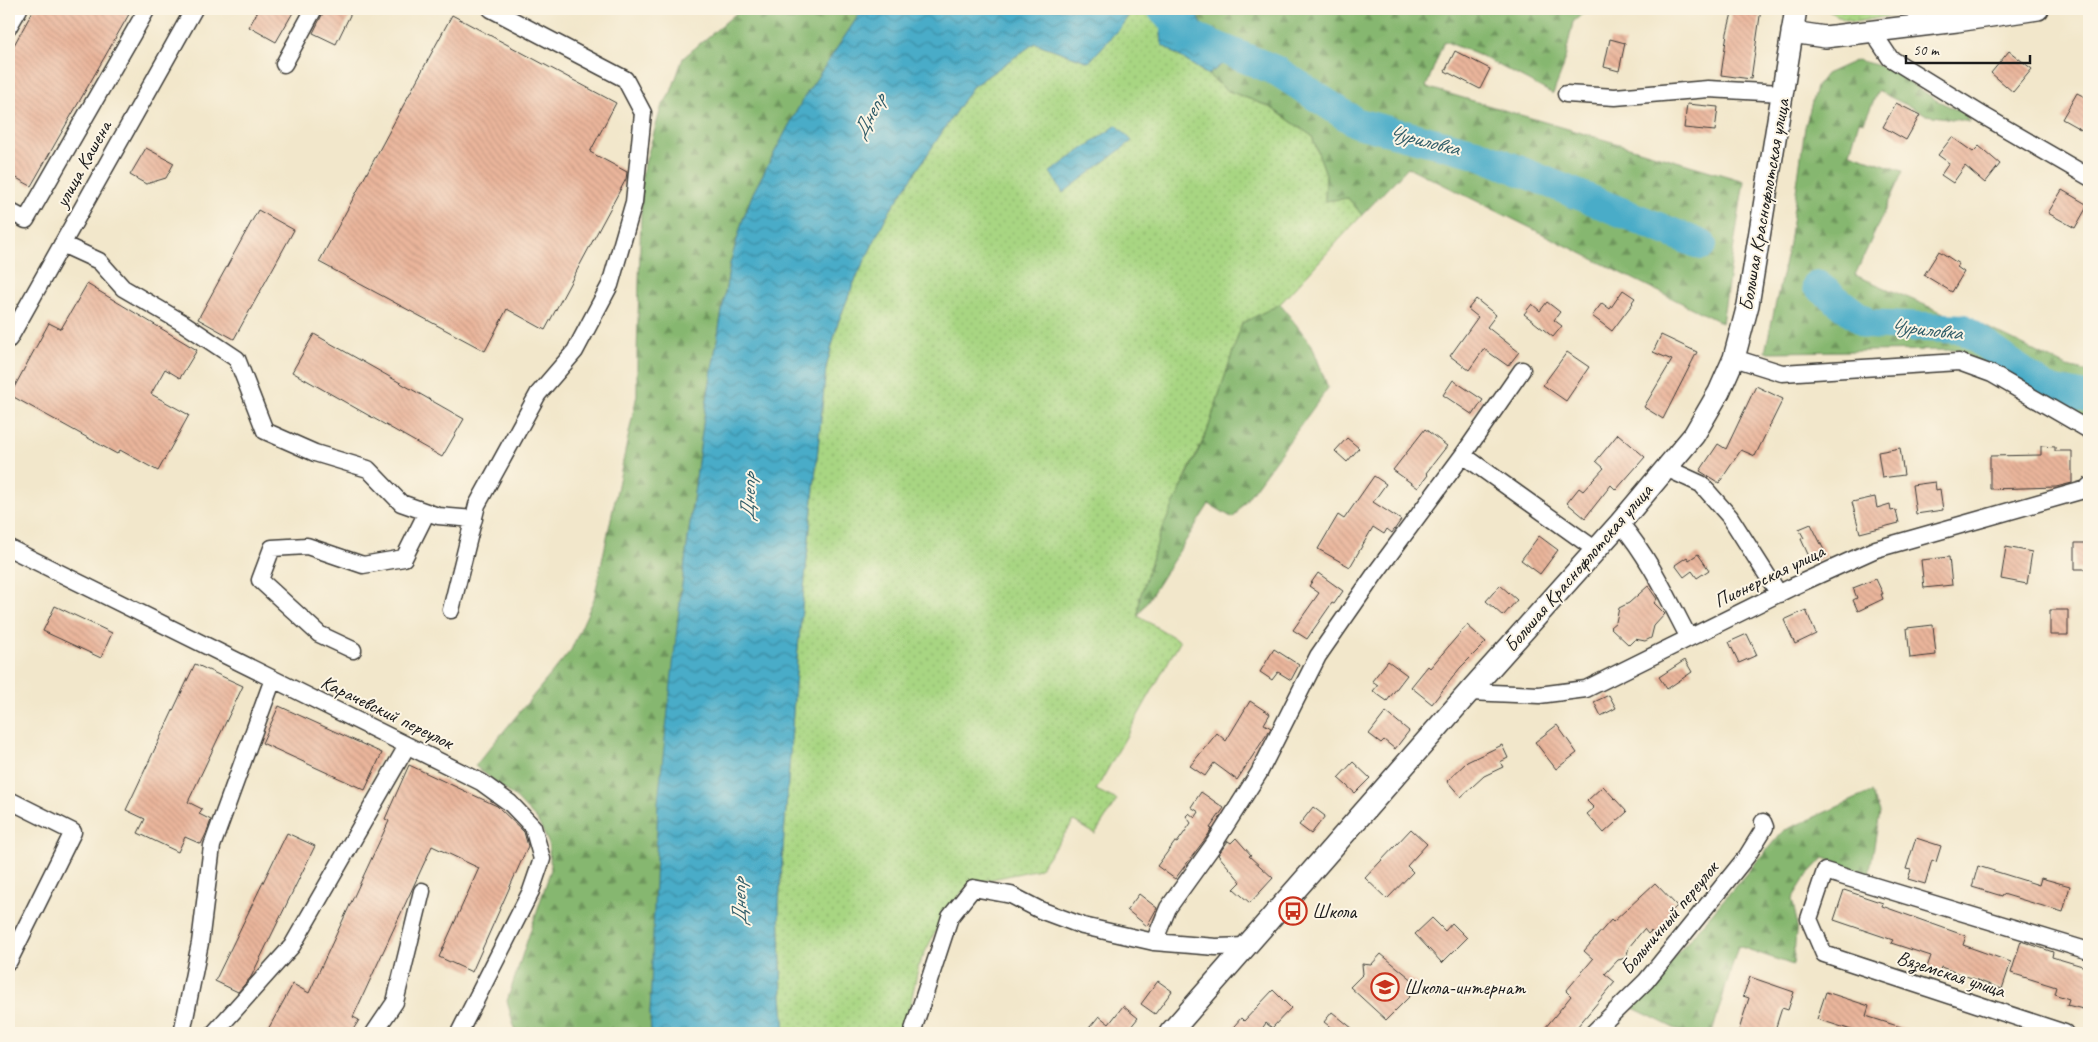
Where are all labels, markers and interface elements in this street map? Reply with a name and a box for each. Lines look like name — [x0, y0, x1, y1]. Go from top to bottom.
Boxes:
scale bar — [1906, 32, 2029, 64]
text: 50 m — [1913, 41, 1940, 60]
water label: Днепр — [846, 86, 893, 144]
street label: Большая Краснофлотская улица — [1733, 95, 1795, 313]
street label: улица Кашена — [49, 115, 118, 212]
water label: Чуриловка — [1386, 119, 1464, 162]
water label: Чуриловка — [1889, 312, 1965, 346]
water label: Днепр — [734, 470, 762, 522]
street label: Большая Краснофлотская улица — [1498, 477, 1659, 657]
street label: Пионерская улица — [1710, 538, 1830, 613]
street label: Карачевский переулок — [317, 669, 459, 755]
street label: Больничный переулок — [1614, 855, 1725, 980]
water label: Днепр — [726, 875, 752, 927]
bus stop icon: Школа — [1278, 896, 1308, 926]
place label: Школа — [1312, 899, 1358, 924]
street label: Вяземская улица — [1893, 945, 2009, 1005]
school or university icon: Школа-интернат — [1370, 972, 1400, 1002]
place label: Школа-интернат — [1404, 975, 1527, 1000]

